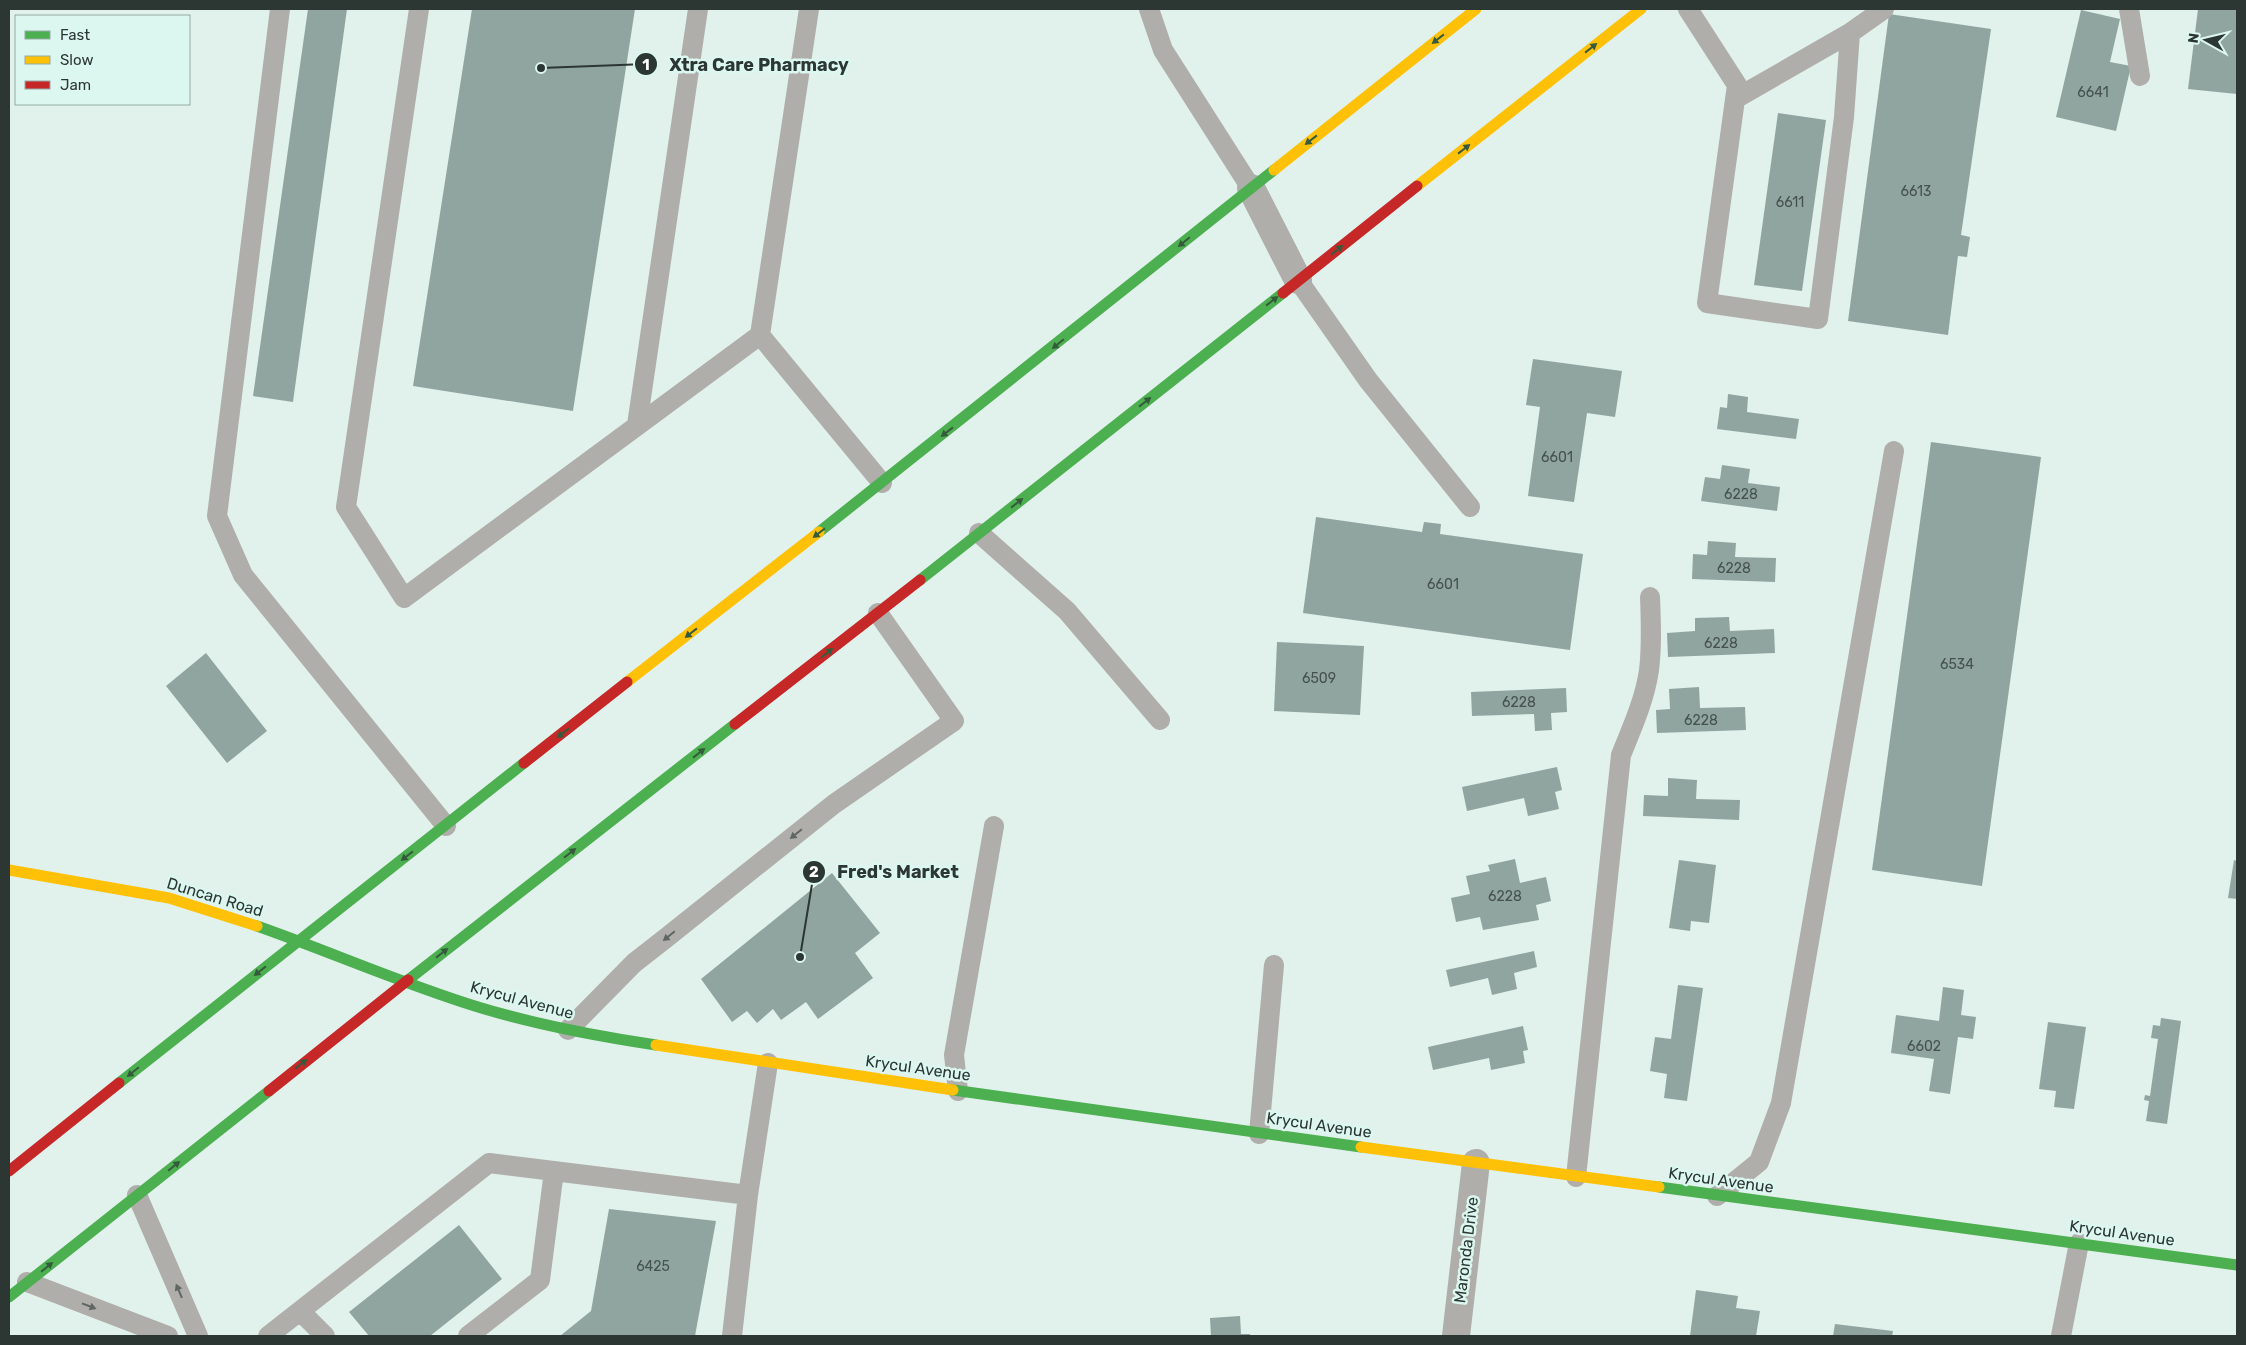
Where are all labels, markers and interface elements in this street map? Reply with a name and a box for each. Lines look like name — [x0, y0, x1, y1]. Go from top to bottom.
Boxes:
legend — [15, 15, 190, 105]
north arrow — [2181, 15, 2231, 65]
text: Fast — [60, 26, 90, 44]
text: N — [2185, 32, 2203, 44]
one-way arrow — [1432, 34, 1445, 45]
one-way arrow — [1584, 43, 1597, 54]
callout: Xtra Care Pharmacy — [634, 48, 858, 81]
text: Slow — [60, 51, 93, 69]
text: Xtra Care Pharmacy — [669, 54, 849, 76]
text: 1 — [642, 56, 650, 74]
text: Jam — [60, 76, 91, 94]
house number: 6641 — [2077, 84, 2109, 101]
one-way arrow — [1305, 135, 1318, 146]
one-way arrow — [1457, 144, 1470, 155]
house number: 6613 — [1901, 183, 1931, 200]
house number: 6611 — [1776, 194, 1804, 211]
one-way arrow — [1178, 236, 1191, 247]
one-way arrow — [1330, 245, 1343, 255]
one-way arrow — [1265, 296, 1278, 307]
one-way arrow — [1051, 338, 1064, 349]
one-way arrow — [1138, 397, 1152, 407]
one-way arrow — [940, 427, 953, 438]
house number: 6601 — [1541, 449, 1573, 466]
house number: 6228 — [1724, 486, 1758, 503]
one-way arrow — [1010, 497, 1023, 508]
one-way arrow — [813, 527, 826, 538]
house number: 6228 — [1717, 560, 1751, 577]
house number: 6601 — [1427, 576, 1459, 593]
one-way arrow — [684, 628, 698, 638]
house number: 6228 — [1704, 635, 1738, 652]
one-way arrow — [820, 648, 833, 659]
house number: 6534 — [1940, 656, 1974, 673]
house number: 6509 — [1302, 670, 1336, 687]
house number: 6228 — [1502, 694, 1536, 711]
house number: 6228 — [1684, 712, 1718, 729]
one-way arrow — [557, 728, 570, 739]
one-way arrow — [692, 748, 705, 759]
one-way arrow — [790, 829, 803, 840]
one-way arrow — [564, 848, 577, 859]
one-way arrow — [401, 850, 414, 861]
callout: Fred's Market — [802, 856, 969, 889]
text: Fred's Market — [837, 861, 959, 883]
text: 2 — [809, 863, 819, 881]
street label: Duncan Road — [165, 873, 265, 921]
house number: 6228 — [1488, 888, 1522, 905]
one-way arrow — [663, 930, 676, 941]
one-way arrow — [435, 948, 449, 958]
one-way arrow — [254, 965, 267, 976]
street label: Krycul Avenue — [468, 977, 576, 1023]
house number: 6602 — [1907, 1038, 1941, 1055]
street label: Krycul Avenue — [864, 1051, 972, 1085]
one-way arrow — [294, 1059, 307, 1070]
one-way arrow — [127, 1066, 140, 1077]
street label: Krycul Avenue — [1265, 1108, 1373, 1142]
one-way arrow — [167, 1160, 180, 1171]
street label: Krycul Avenue — [1667, 1163, 1775, 1197]
street label: Maronda Drive — [1450, 1196, 1482, 1304]
street label: Krycul Avenue — [2068, 1216, 2176, 1250]
house number: 6425 — [636, 1258, 670, 1275]
one-way arrow — [40, 1261, 53, 1272]
one-way arrow — [174, 1284, 182, 1298]
one-way arrow — [82, 1302, 97, 1310]

